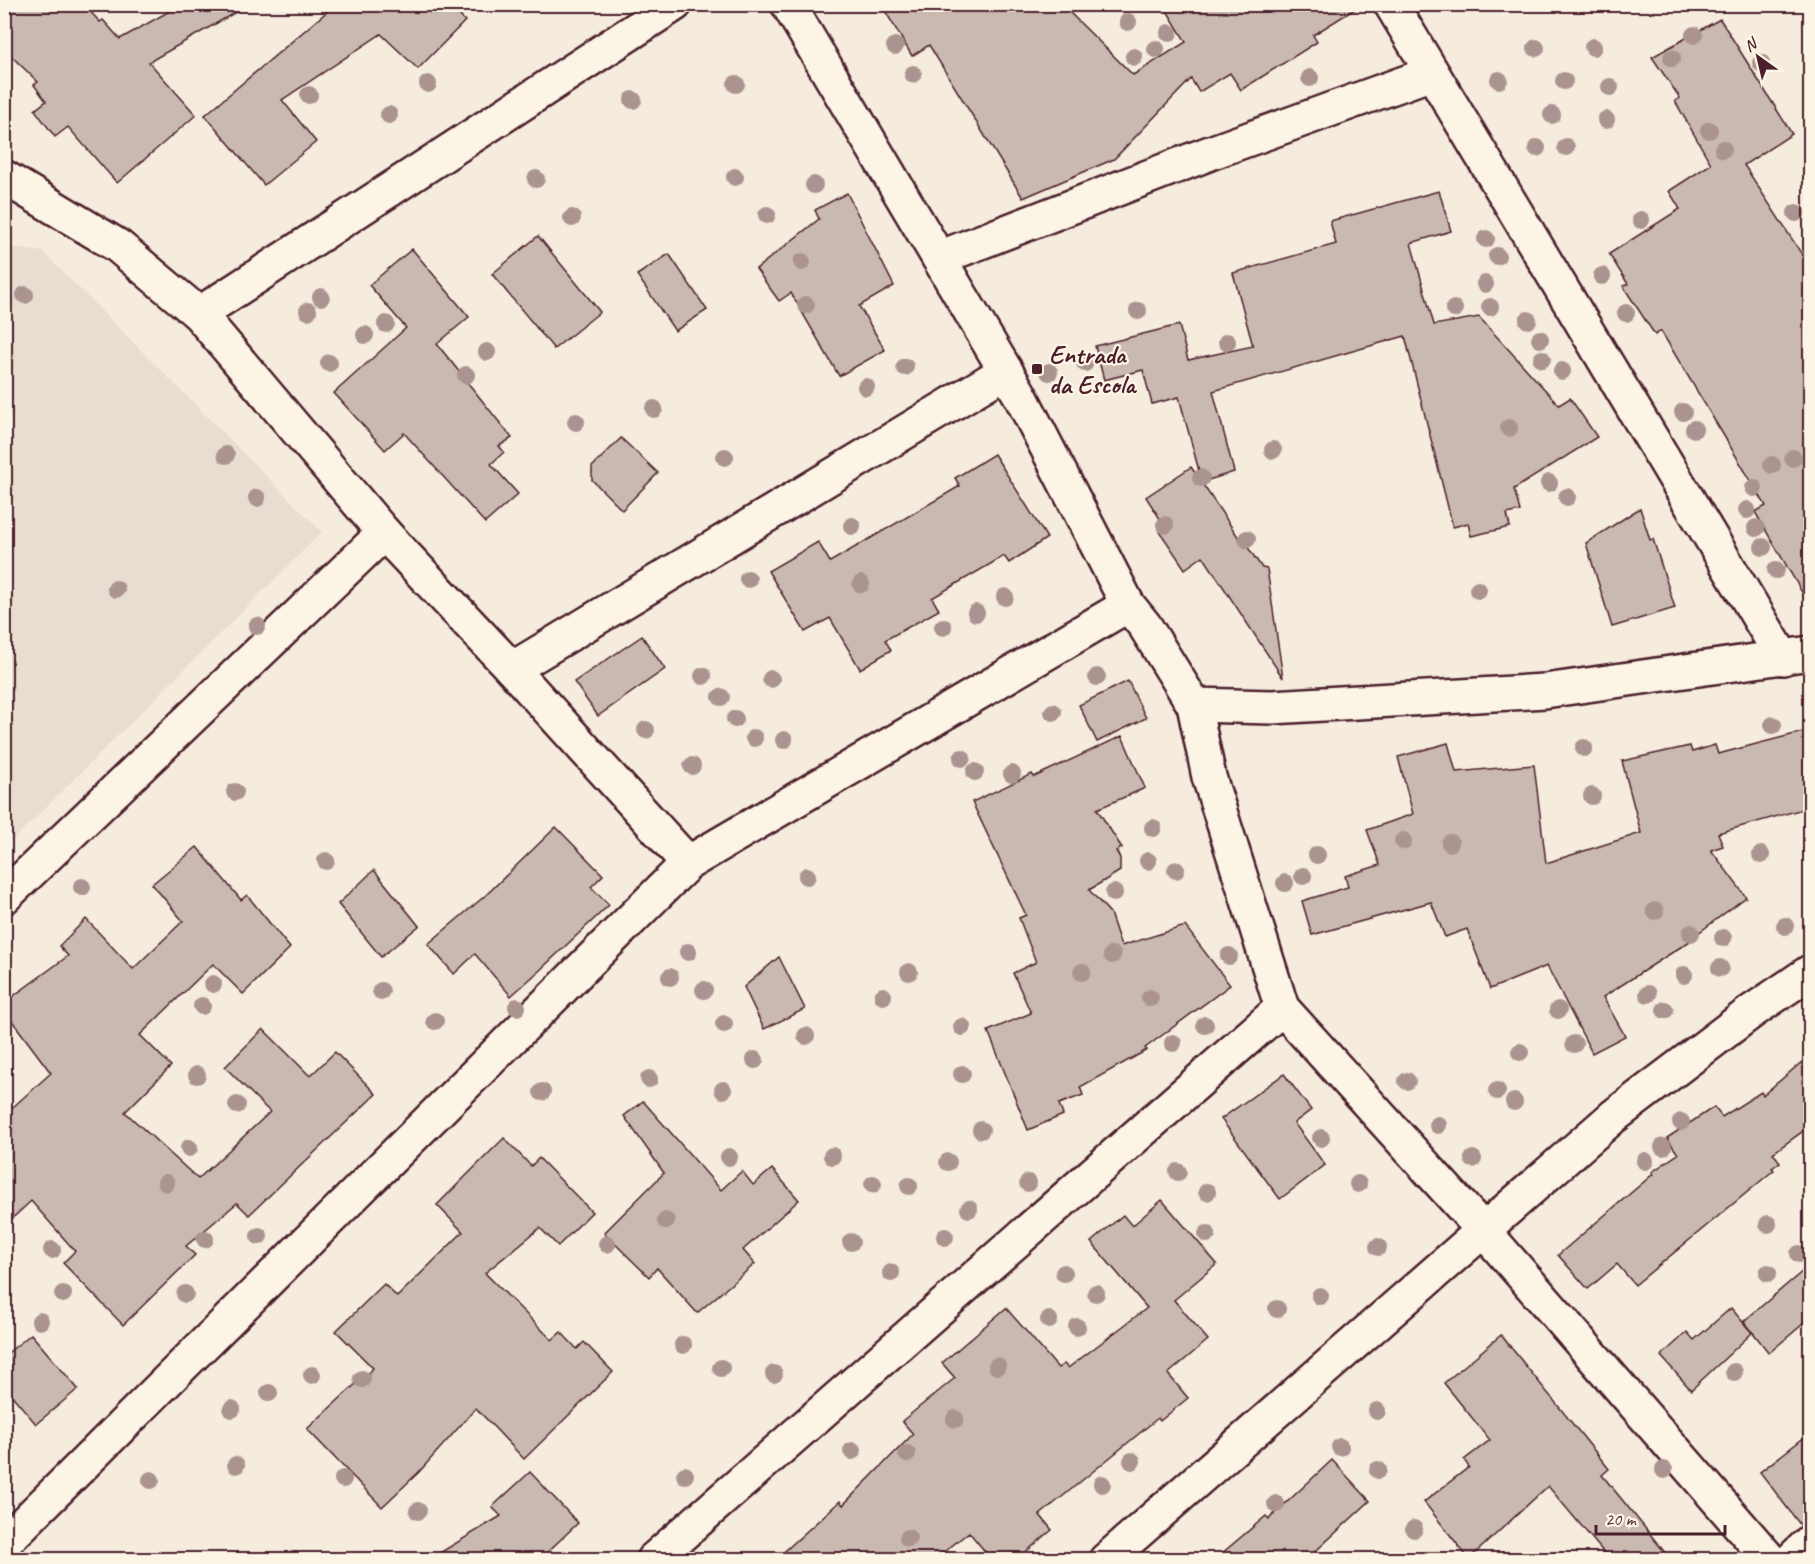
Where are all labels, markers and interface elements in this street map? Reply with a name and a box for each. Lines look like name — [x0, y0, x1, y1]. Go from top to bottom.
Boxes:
north arrow — [1728, 27, 1788, 87]
text: N — [1740, 33, 1762, 56]
place label: Entrada da Escola — [1049, 338, 1137, 401]
marker: Entrada da Escola — [1030, 362, 1044, 376]
scale bar — [1596, 1498, 1725, 1536]
text: 20 m — [1605, 1508, 1638, 1530]

